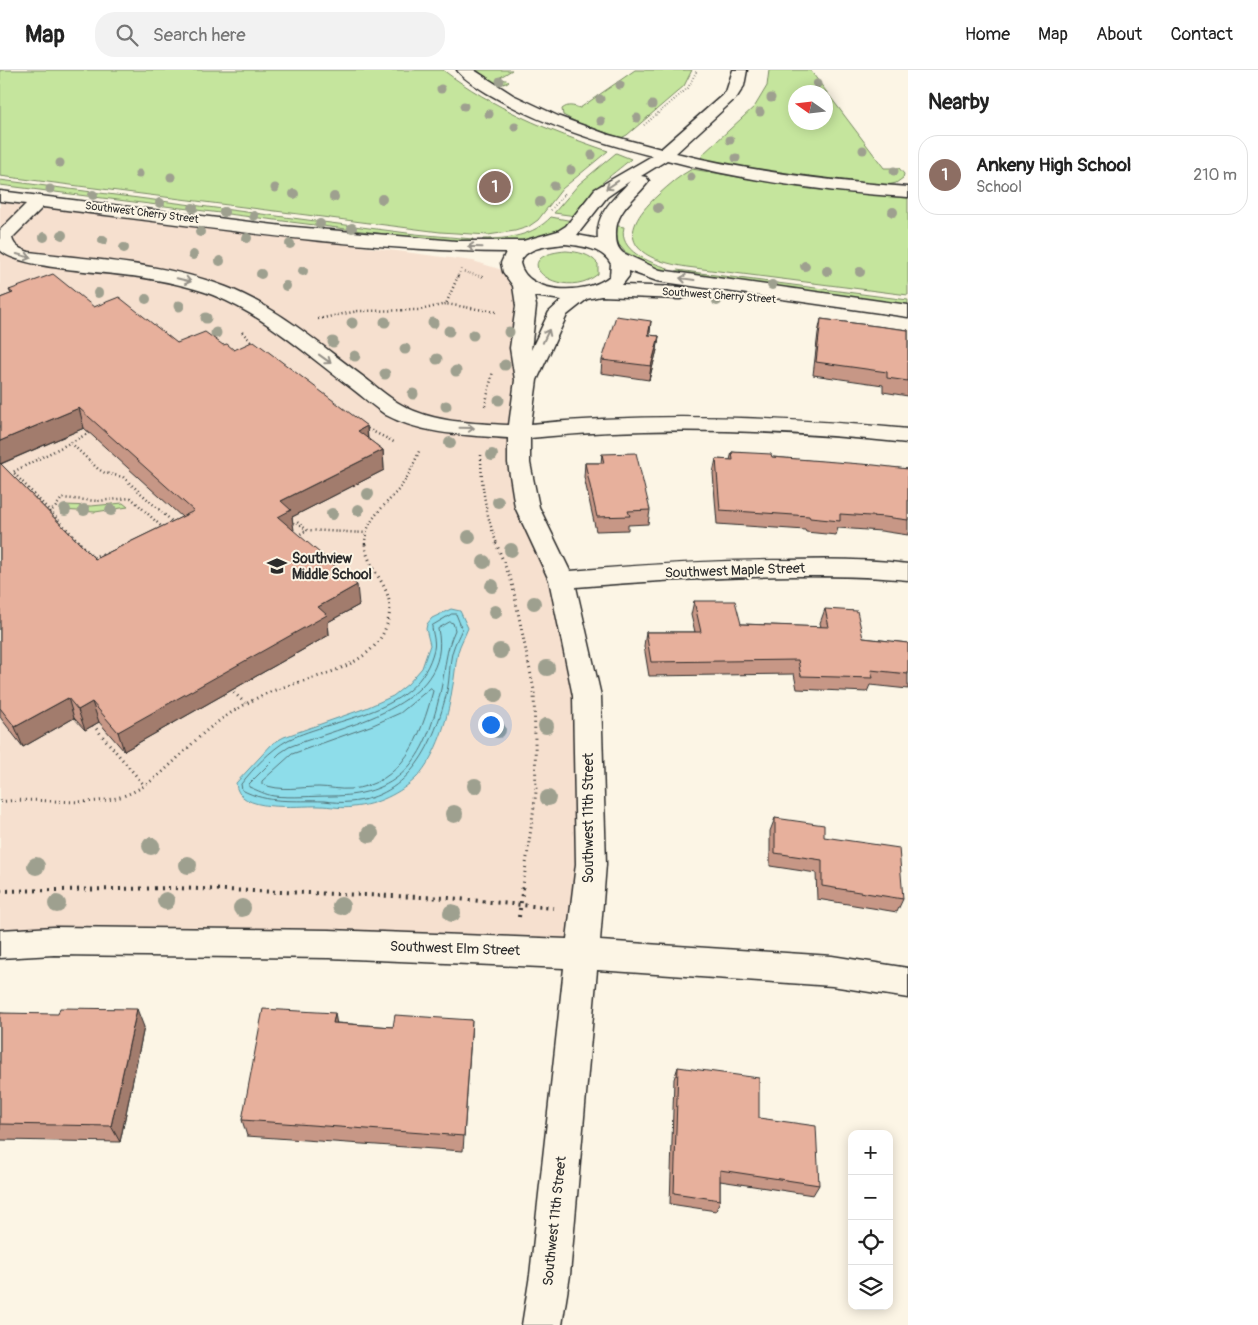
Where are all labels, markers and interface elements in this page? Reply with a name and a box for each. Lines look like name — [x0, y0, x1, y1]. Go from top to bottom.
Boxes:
search box — [95, 12, 445, 57]
text: Map — [25, 20, 65, 49]
icon: search — [113, 21, 141, 49]
text: Search here — [153, 23, 246, 47]
text: Home — [965, 23, 1010, 46]
text: Map — [1038, 23, 1068, 46]
text: About — [1096, 23, 1142, 46]
text: Contact — [1170, 23, 1233, 46]
north arrow — [788, 85, 833, 130]
text: Nearby — [928, 89, 989, 116]
text: Ankeny High School — [976, 153, 1131, 177]
text: 1 — [942, 165, 948, 185]
text: 210 m — [1193, 165, 1237, 185]
pin: 1 — [479, 168, 511, 206]
text: School — [976, 177, 1022, 197]
one-way arrow — [606, 180, 620, 190]
street label: Southwest Cherry Street — [84, 199, 200, 226]
one-way arrow — [468, 242, 484, 251]
one-way arrow — [15, 251, 31, 261]
one-way arrow — [679, 274, 695, 284]
one-way arrow — [176, 276, 192, 286]
street label: Southwest Cherry Street — [662, 285, 777, 306]
one-way arrow — [542, 329, 551, 344]
one-way arrow — [318, 353, 331, 364]
one-way arrow — [458, 423, 475, 433]
place label: Southview Middle School — [292, 550, 372, 583]
school or university icon: Southview Middle School — [266, 555, 288, 577]
street label: Southwest Maple Street — [664, 560, 806, 581]
your location — [478, 712, 504, 738]
street label: Southwest 11th Street — [580, 752, 597, 883]
street label: Southwest Elm Street — [390, 938, 521, 959]
map controls — [848, 1130, 893, 1310]
button: + — [848, 1130, 893, 1175]
street label: Southwest 11th Street — [539, 1155, 570, 1287]
button: − — [848, 1175, 893, 1220]
button: locate — [848, 1220, 893, 1265]
button: layers — [848, 1265, 893, 1310]

